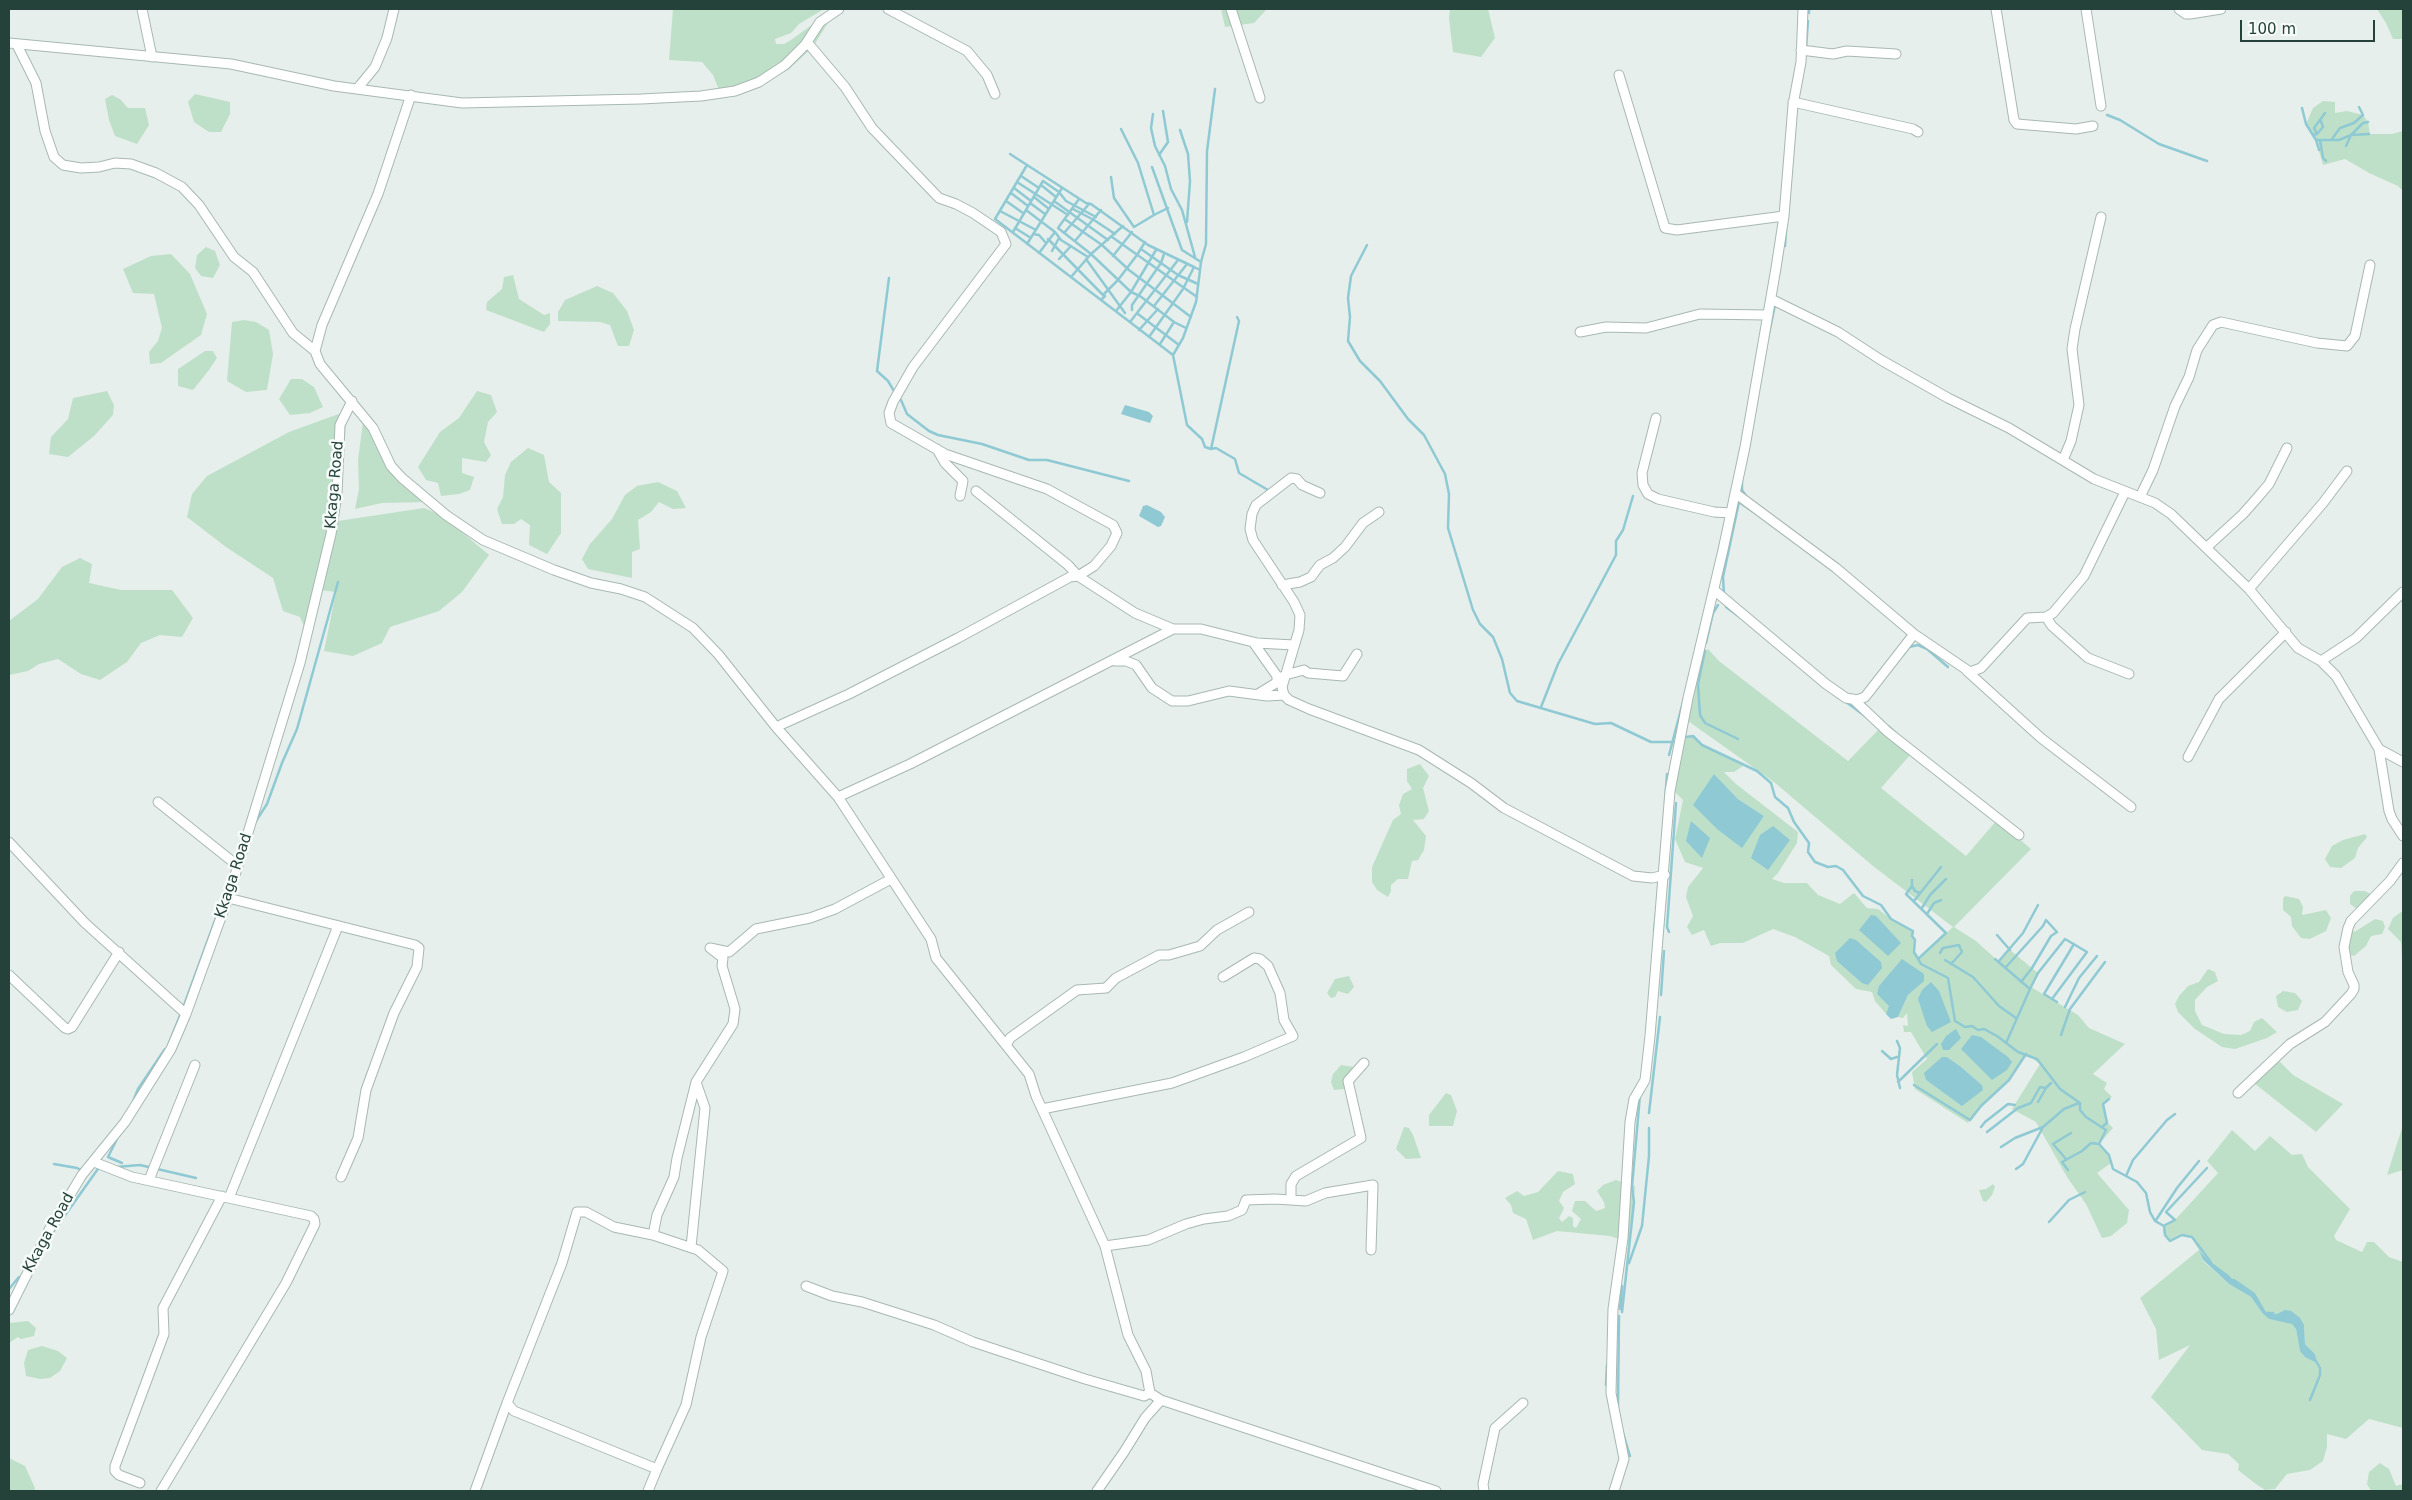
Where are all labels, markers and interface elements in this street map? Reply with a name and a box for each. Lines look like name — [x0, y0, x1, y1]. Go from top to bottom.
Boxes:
scale bar — [2242, 10, 2377, 42]
text: 100 m — [2248, 20, 2296, 38]
street label: Kkaga Road — [322, 440, 348, 530]
street label: Kkaga Road — [212, 831, 256, 921]
street label: Kkaga Road — [20, 1190, 78, 1276]

